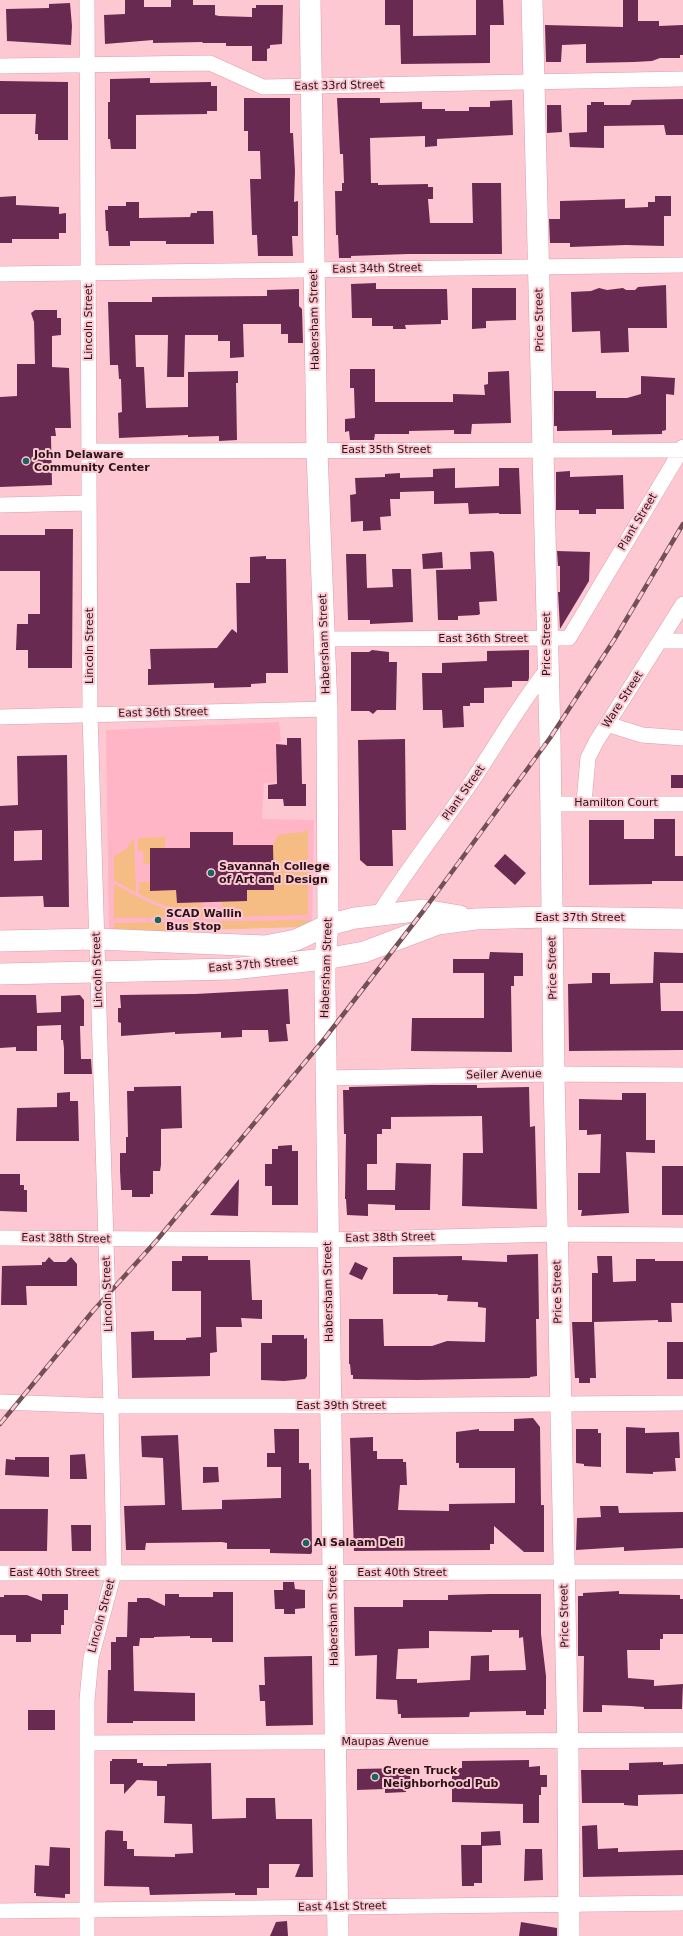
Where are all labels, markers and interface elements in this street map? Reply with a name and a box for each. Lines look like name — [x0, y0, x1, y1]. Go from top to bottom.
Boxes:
street label: East 33rd Street — [294, 79, 384, 93]
street label: East 34th Street — [332, 262, 422, 276]
street label: Habersham Street — [308, 270, 322, 370]
street label: Lincoln Street — [82, 284, 96, 360]
street label: Price Street — [533, 288, 547, 352]
street label: East 35th Street — [341, 443, 431, 457]
place label: John Delaware Community Center — [34, 448, 150, 474]
marker: John Delaware Community Center — [21, 456, 31, 466]
street label: Plant Street — [616, 491, 660, 553]
street label: Habersham Street — [317, 594, 333, 694]
street label: Lincoln Street — [83, 608, 97, 684]
street label: Price Street — [540, 612, 554, 676]
street label: East 36th Street — [438, 632, 528, 646]
street label: Ware Street — [600, 669, 646, 731]
street label: East 36th Street — [118, 706, 208, 720]
street label: Plant Street — [440, 763, 488, 823]
street label: Hamilton Court — [574, 796, 658, 810]
place label: Savannah College of Art and Design — [219, 860, 330, 886]
marker: Savannah College of Art and Design — [206, 868, 216, 878]
place label: SCAD Wallin Bus Stop — [166, 907, 242, 933]
street label: East 37th Street — [535, 911, 625, 925]
marker: SCAD Wallin Bus Stop — [153, 915, 163, 925]
street label: Habersham Street — [319, 918, 335, 1018]
street label: Lincoln Street — [90, 932, 106, 1008]
street label: Price Street — [546, 936, 560, 1000]
street label: East 37th Street — [208, 955, 298, 975]
street label: Seiler Avenue — [466, 1068, 542, 1082]
street label: East 38th Street — [345, 1231, 435, 1245]
street label: East 38th Street — [21, 1232, 111, 1246]
street label: Habersham Street — [322, 1242, 336, 1342]
street label: Lincoln Street — [100, 1256, 116, 1332]
street label: Price Street — [551, 1260, 565, 1324]
street label: East 39th Street — [296, 1399, 386, 1413]
place label: Al Salaam Deli — [314, 1536, 403, 1550]
marker: Al Salaam Deli — [301, 1538, 311, 1548]
street label: East 40th Street — [9, 1566, 99, 1580]
street label: Habersham Street — [327, 1566, 341, 1666]
street label: East 40th Street — [357, 1566, 447, 1580]
street label: Lincoln Street — [86, 1578, 118, 1654]
street label: Price Street — [558, 1584, 572, 1648]
street label: Maupas Avenue — [341, 1735, 429, 1749]
place label: Green Truck Neighborhood Pub — [383, 1764, 498, 1790]
marker: Green Truck Neighborhood Pub — [370, 1772, 380, 1782]
street label: East 41st Street — [298, 1900, 386, 1914]

